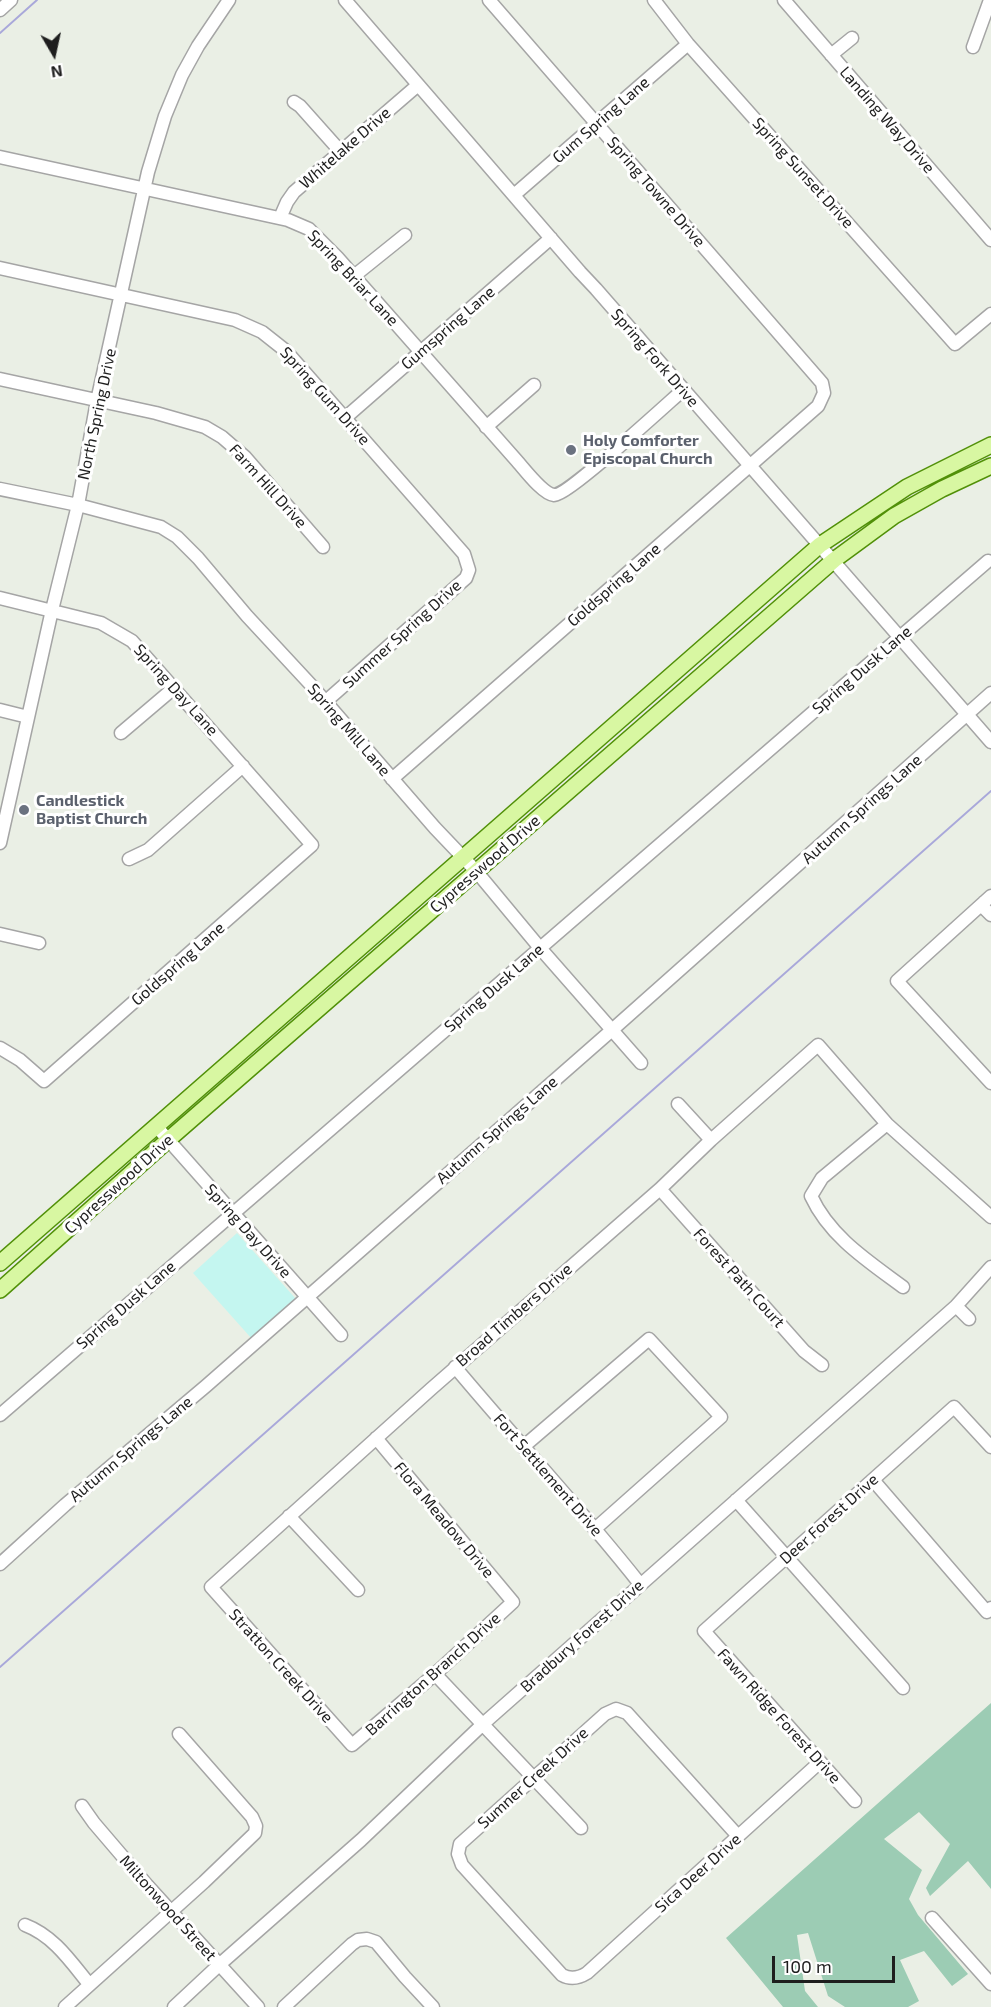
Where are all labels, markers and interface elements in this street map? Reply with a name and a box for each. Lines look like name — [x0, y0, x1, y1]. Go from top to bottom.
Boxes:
north arrow — [24, 24, 84, 84]
text: N — [50, 62, 64, 83]
street label: Landing Way Drive — [835, 63, 939, 177]
street label: Gum Spring Lane — [549, 73, 653, 167]
street label: Whitelake Drive — [295, 103, 395, 193]
street label: Spring Sunset Drive — [748, 114, 858, 232]
street label: Spring Towne Drive — [603, 133, 709, 251]
street label: Spring Briar Lane — [304, 226, 402, 330]
street label: Gumspring Lane — [397, 282, 499, 374]
street label: Spring Fork Drive — [607, 305, 703, 411]
street label: Spring Gum Drive — [276, 343, 374, 449]
street label: North Spring Drive — [74, 346, 120, 482]
place label: Holy Comforter Episcopal Church — [583, 431, 713, 469]
street label: Farm Hill Drive — [225, 440, 311, 532]
marker: Holy Comforter Episcopal Church — [564, 443, 578, 457]
street label: Goldspring Lane — [563, 539, 665, 631]
street label: Summer Spring Drive — [339, 576, 465, 692]
street label: Spring Dusk Lane — [809, 622, 915, 718]
street label: Spring Day Lane — [130, 640, 222, 740]
street label: Spring Mill Lane — [304, 680, 394, 780]
street label: Autumn Springs Lane — [798, 750, 926, 868]
place label: Candlestick Baptist Church — [36, 791, 147, 829]
marker: Candlestick Baptist Church — [17, 803, 31, 817]
street label: Cypresswood Drive — [426, 811, 544, 917]
street label: Goldspring Lane — [127, 918, 229, 1010]
street label: Spring Dusk Lane — [441, 940, 547, 1036]
street label: Autumn Springs Lane — [432, 1072, 562, 1188]
street label: Cypresswood Drive — [61, 1130, 177, 1238]
street label: Spring Day Drive — [201, 1180, 295, 1282]
street label: Forest Path Court — [689, 1224, 789, 1332]
street label: Spring Dusk Lane — [73, 1257, 179, 1353]
street label: Broad Timbers Drive — [452, 1259, 576, 1371]
street label: Autumn Springs Lane — [66, 1392, 196, 1506]
street label: Fort Settlement Drive — [490, 1410, 606, 1540]
street label: Flora Meadow Drive — [390, 1458, 498, 1582]
street label: Deer Forest Drive — [776, 1470, 882, 1568]
street label: Bradbury Forest Drive — [516, 1576, 648, 1696]
street label: Stratton Creek Drive — [225, 1605, 337, 1727]
street label: Barrington Branch Drive — [362, 1608, 504, 1740]
street label: Fawn Ridge Forest Drive — [713, 1644, 845, 1788]
street label: Sumner Creek Drive — [474, 1723, 592, 1833]
street label: Sica Deer Drive — [651, 1829, 745, 1917]
street label: Miltonwood Street — [115, 1851, 221, 1965]
scale bar — [775, 1944, 898, 1982]
text: 100 m — [783, 1955, 832, 1977]

